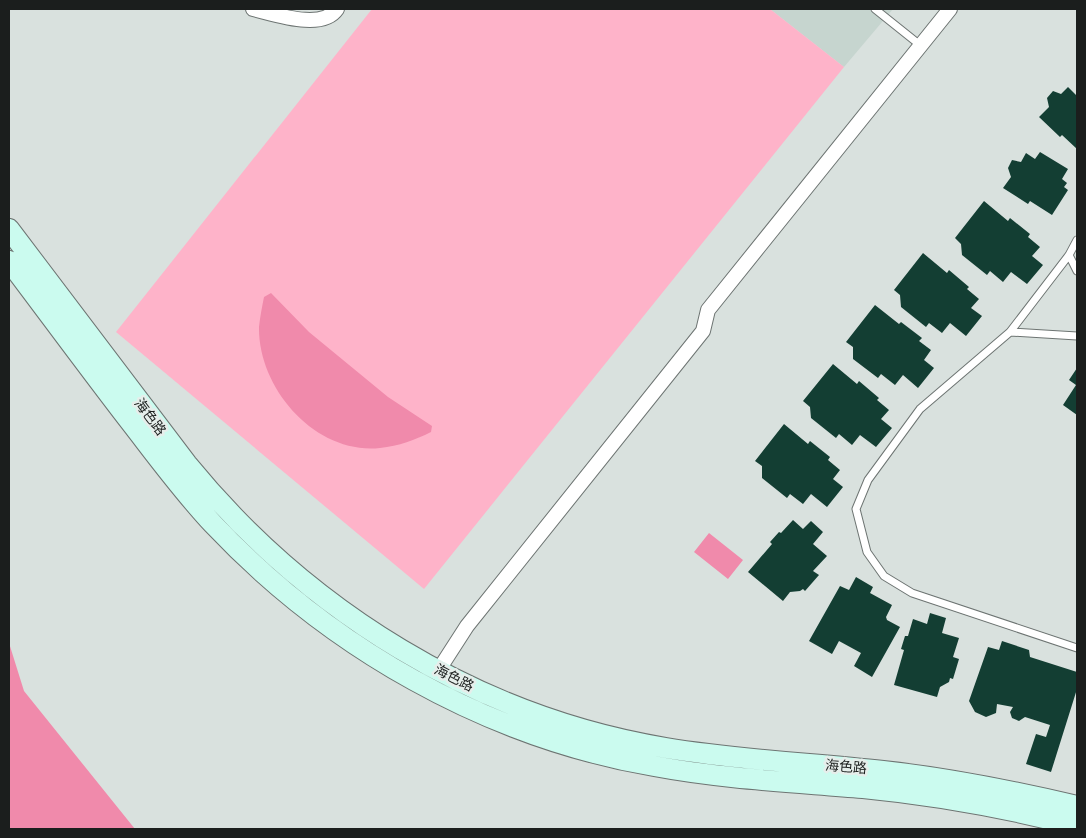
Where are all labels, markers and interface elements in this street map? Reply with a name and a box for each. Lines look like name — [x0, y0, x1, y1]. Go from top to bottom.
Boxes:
street label: 海色路 — [131, 395, 169, 439]
street label: 海色路 — [431, 661, 477, 695]
street label: 海色路 — [824, 757, 868, 777]

